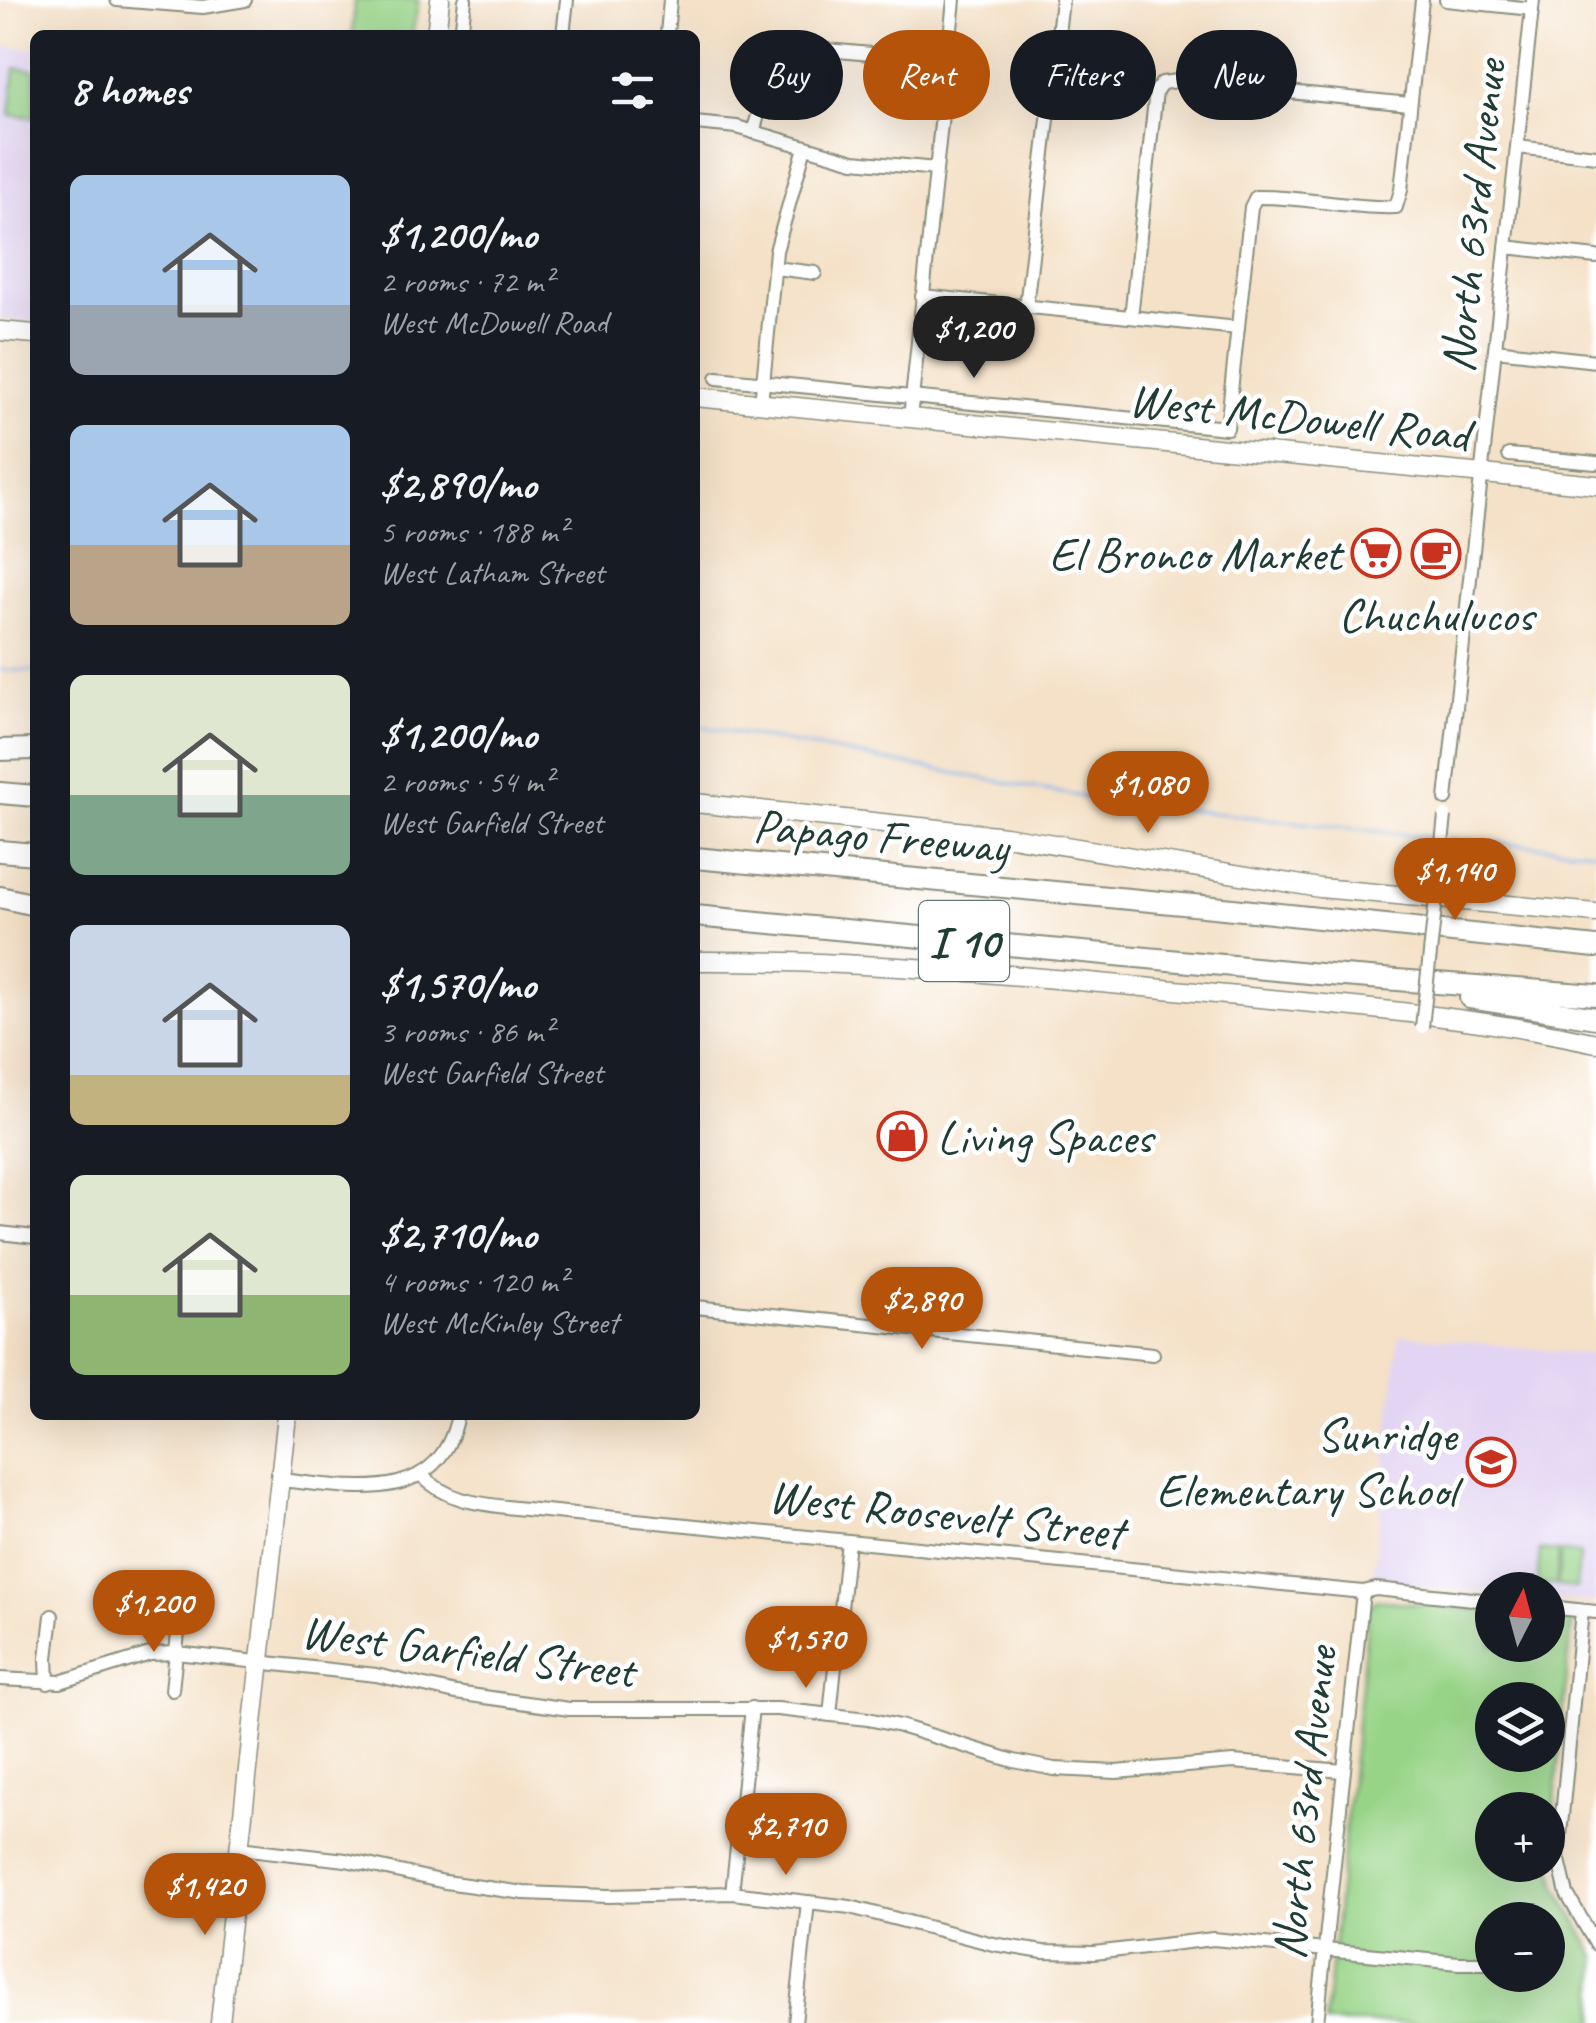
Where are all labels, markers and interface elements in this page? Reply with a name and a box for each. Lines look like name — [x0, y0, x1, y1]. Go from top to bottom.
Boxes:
chip: Buy — [730, 30, 843, 120]
chip: Rent — [863, 30, 990, 120]
chip: Filters — [1010, 30, 1156, 120]
chip: New — [1176, 30, 1297, 120]
street label: North 63rd Avenue — [1427, 54, 1520, 375]
icon: filters — [605, 63, 660, 118]
text: 8 homes — [70, 64, 189, 117]
text: $1,200/mo — [380, 208, 537, 261]
icon: home — [150, 215, 270, 335]
text: 2 rooms · 72 m² — [380, 261, 553, 302]
pin: $1,200 — [893, 296, 1055, 381]
text: West McDowell Road — [380, 302, 608, 343]
text: $1,200 — [935, 308, 1013, 349]
street label: West McDowell Road — [1126, 369, 1479, 465]
text: $2,890/mo — [380, 458, 536, 511]
icon: home — [150, 465, 270, 585]
text: 5 rooms · 188 m² — [380, 511, 567, 552]
place label: El Bronco Market — [1049, 524, 1345, 584]
supermarket icon: El Bronco Market — [1350, 527, 1402, 579]
cafe icon: Chuchulucos — [1410, 528, 1462, 580]
text: West Latham Street — [380, 552, 604, 593]
place label: Chuchulucos — [1338, 585, 1537, 645]
text: $1,200/mo — [380, 708, 537, 761]
icon: home — [150, 715, 270, 835]
pin: $1,080 — [1067, 751, 1229, 836]
text: 2 rooms · 54 m² — [380, 761, 553, 802]
text: $1,080 — [1109, 763, 1187, 804]
street label: Papago Freeway — [751, 795, 1014, 877]
text: West Garfield Street — [380, 802, 603, 843]
pin: $1,140 — [1374, 838, 1536, 923]
text: $1,140 — [1416, 850, 1494, 891]
road number: I 10 — [919, 901, 1009, 981]
text: $1,570/mo — [380, 958, 536, 1011]
icon: home — [150, 965, 270, 1085]
text: 3 rooms · 86 m² — [380, 1011, 553, 1052]
text: West Garfield Street — [380, 1052, 603, 1093]
place label: Living Spaces — [937, 1107, 1156, 1167]
shop icon: Living Spaces — [876, 1110, 928, 1162]
text: $2,710/mo — [380, 1208, 536, 1261]
icon: home — [150, 1215, 270, 1335]
text: 4 rooms · 120 m² — [380, 1261, 567, 1302]
pin: $2,890 — [841, 1267, 1003, 1352]
text: $2,890 — [883, 1279, 961, 1320]
text: West McKinley Street — [380, 1302, 618, 1343]
place label: Sunridge Elementary School — [1156, 1405, 1464, 1520]
school or university icon: Sunridge Elementary School — [1465, 1436, 1517, 1488]
street label: West Roosevelt Street — [766, 1466, 1132, 1563]
pin: $1,200 — [73, 1570, 235, 1655]
north arrow — [1475, 1572, 1565, 1662]
map controls — [1475, 1572, 1565, 1992]
text: $1,200 — [115, 1582, 193, 1623]
street label: West Garfield Street — [298, 1601, 642, 1702]
pin: $1,570 — [725, 1606, 887, 1691]
text: $1,570 — [767, 1618, 845, 1659]
street label: North 63rd Avenue — [1258, 1641, 1351, 1962]
button: layers — [1475, 1682, 1565, 1772]
button: + — [1475, 1792, 1565, 1882]
pin: $2,710 — [705, 1793, 867, 1878]
text: $2,710 — [747, 1805, 825, 1846]
pin: $1,420 — [124, 1853, 286, 1938]
text: $1,420 — [166, 1865, 244, 1906]
button: − — [1475, 1902, 1565, 1992]

